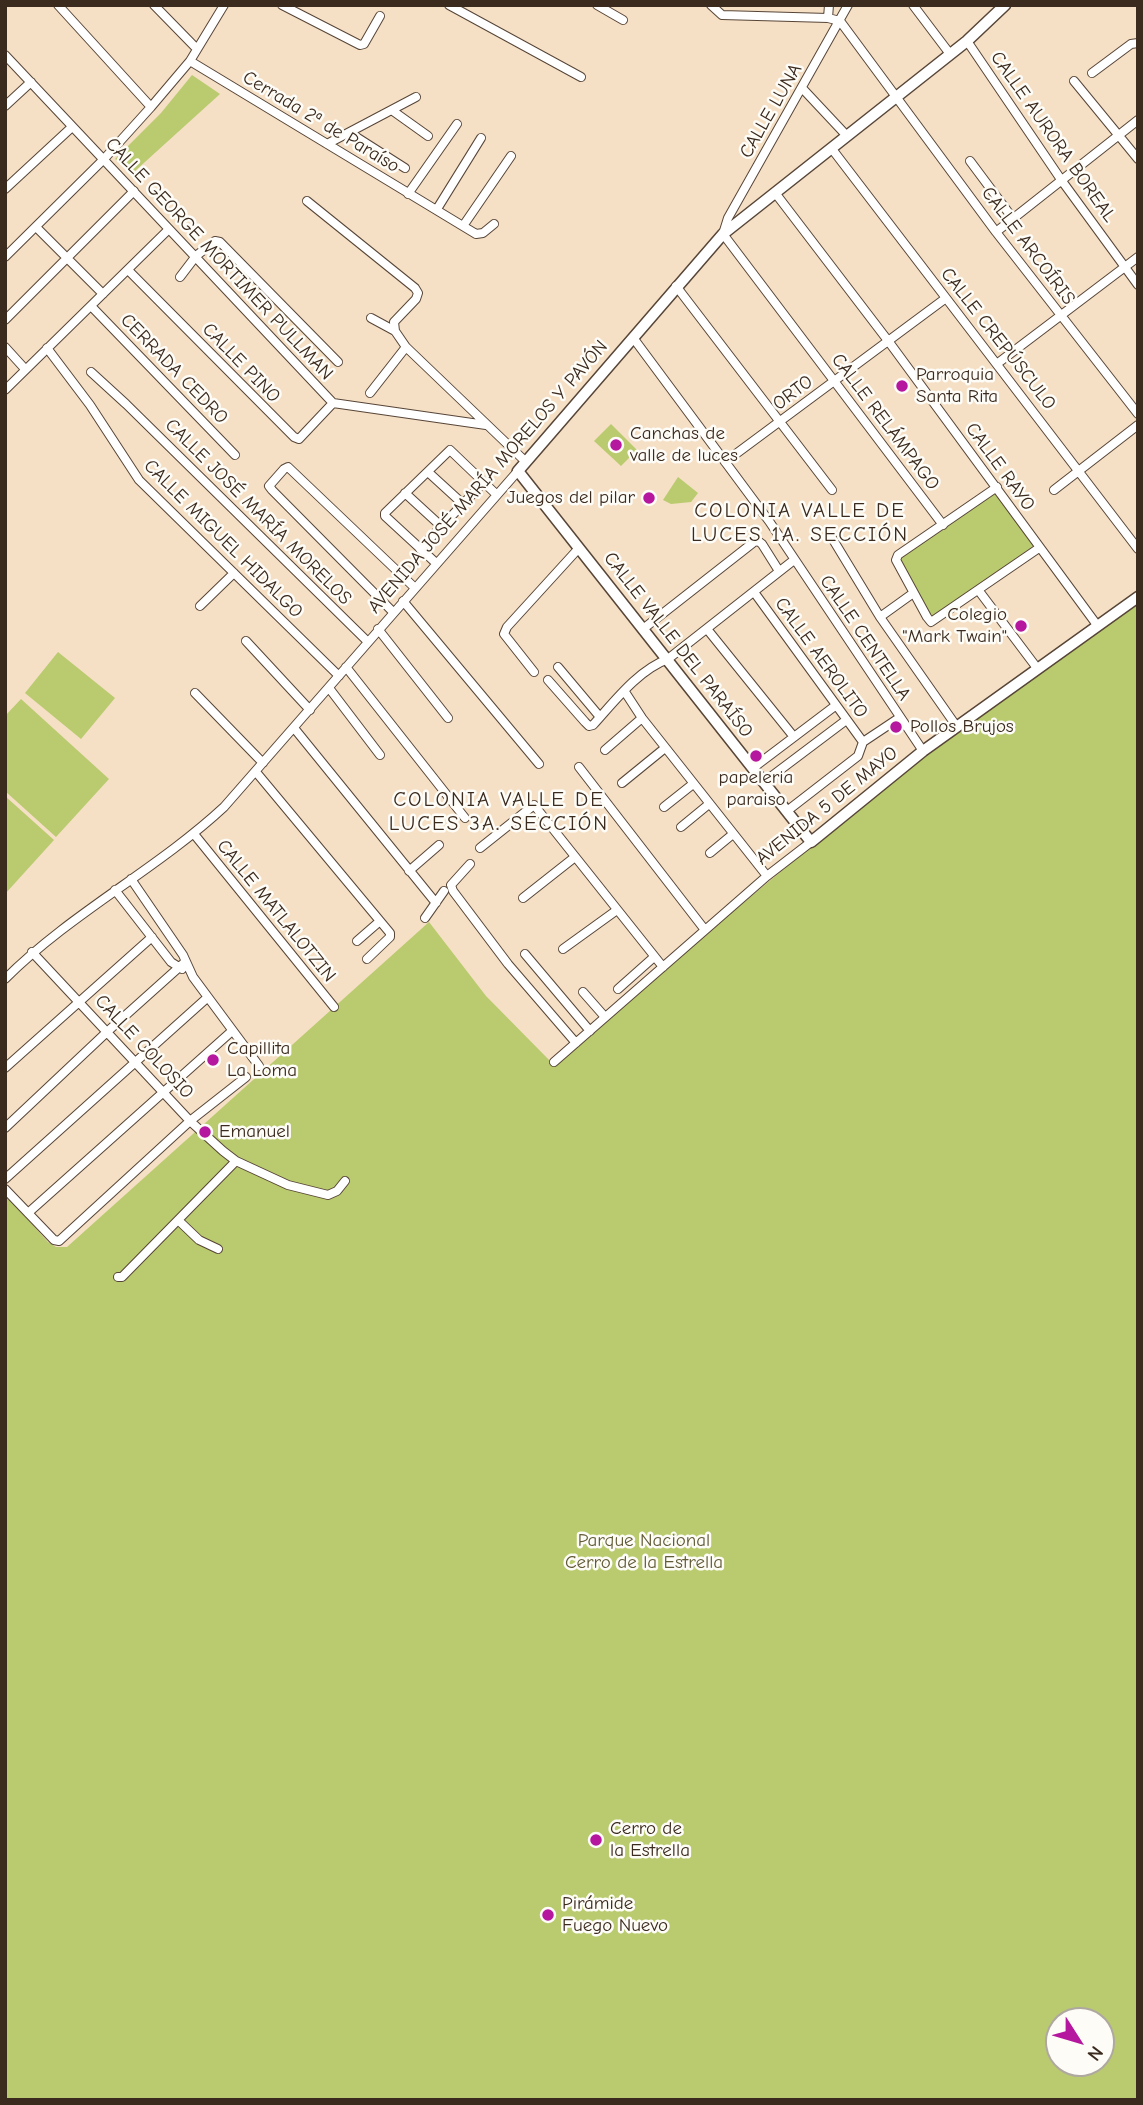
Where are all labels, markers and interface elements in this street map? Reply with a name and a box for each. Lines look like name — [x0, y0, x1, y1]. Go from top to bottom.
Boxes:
street label: CALLE AURORA BOREAL — [985, 47, 1121, 227]
street label: CALLE LUNA — [735, 60, 807, 162]
street label: Cerrada 2ª de Paraíso — [239, 66, 403, 178]
street label: CALLE GEORGE MORTIMER PULLMAN — [100, 133, 338, 385]
street label: CALLE ARCOÍRIS — [976, 182, 1080, 310]
street label: CALLE CREPÚSCULO — [935, 263, 1061, 415]
street label: CERRADA CEDRO — [116, 309, 232, 429]
street label: CALLE PINO — [197, 318, 285, 408]
street label: AVENIDA JOSÉ MARÍA MORELOS Y PAVÓN — [363, 336, 613, 618]
street label: CALLE RELÁMPAGO — [826, 349, 944, 495]
place label: Parroquia Santa Rita — [916, 364, 998, 408]
street label: ORTO — [768, 370, 818, 416]
marker: Parroquia Santa Rita — [894, 378, 910, 394]
street label: CALLE JOSÉ MARÍA MORELOS — [160, 414, 356, 610]
street label: CALLE RAYO — [960, 418, 1040, 516]
place label: Canchas de valle de luces — [630, 423, 738, 467]
marker: Canchas de valle de luces — [608, 437, 624, 453]
street label: CALLE MIGUEL HIDALGO — [139, 455, 307, 623]
place label: Juegos del pilar — [507, 487, 635, 509]
marker: Juegos del pilar — [641, 490, 657, 506]
district label: COLONIA VALLE DE LUCES 1A. SECCIÓN — [693, 498, 907, 548]
street label: CALLE VALLE DEL PARAÍSO — [599, 548, 757, 742]
street label: CALLE CENTELLA — [815, 571, 915, 705]
street label: CALLE AEROLITO — [770, 593, 872, 723]
place label: Colegio "Mark Twain" — [902, 604, 1007, 648]
marker: Colegio "Mark Twain" — [1013, 618, 1029, 634]
place label: Pollos Brujos — [910, 716, 1014, 738]
marker: Pollos Brujos — [888, 719, 904, 735]
street label: AVENIDA 5 DE MAYO — [751, 742, 903, 870]
marker: papeleria paraiso — [748, 748, 764, 764]
place label: papeleria paraiso — [719, 767, 793, 811]
district label: COLONIA VALLE DE LUCES 3A. SECCIÓN — [391, 787, 607, 837]
street label: CALLE MATLALOTZIN — [212, 835, 340, 987]
street label: CALLE COLOSIO — [90, 990, 198, 1104]
place label: Capillita La Loma — [227, 1038, 297, 1082]
marker: Capillita La Loma — [205, 1052, 221, 1068]
place label: Emanuel — [219, 1121, 290, 1143]
marker: Emanuel — [197, 1124, 213, 1140]
park label: Parque Nacional Cerro de la Estrella — [565, 1530, 723, 1574]
place label: Cerro de la Estrella — [610, 1818, 690, 1862]
marker: Cerro de la Estrella — [588, 1832, 604, 1848]
place label: Pirámide Fuego Nuevo — [562, 1893, 668, 1937]
marker: Pirámide Fuego Nuevo — [540, 1907, 556, 1923]
north arrow — [1045, 2007, 1115, 2077]
text: N — [1083, 2042, 1108, 2065]

